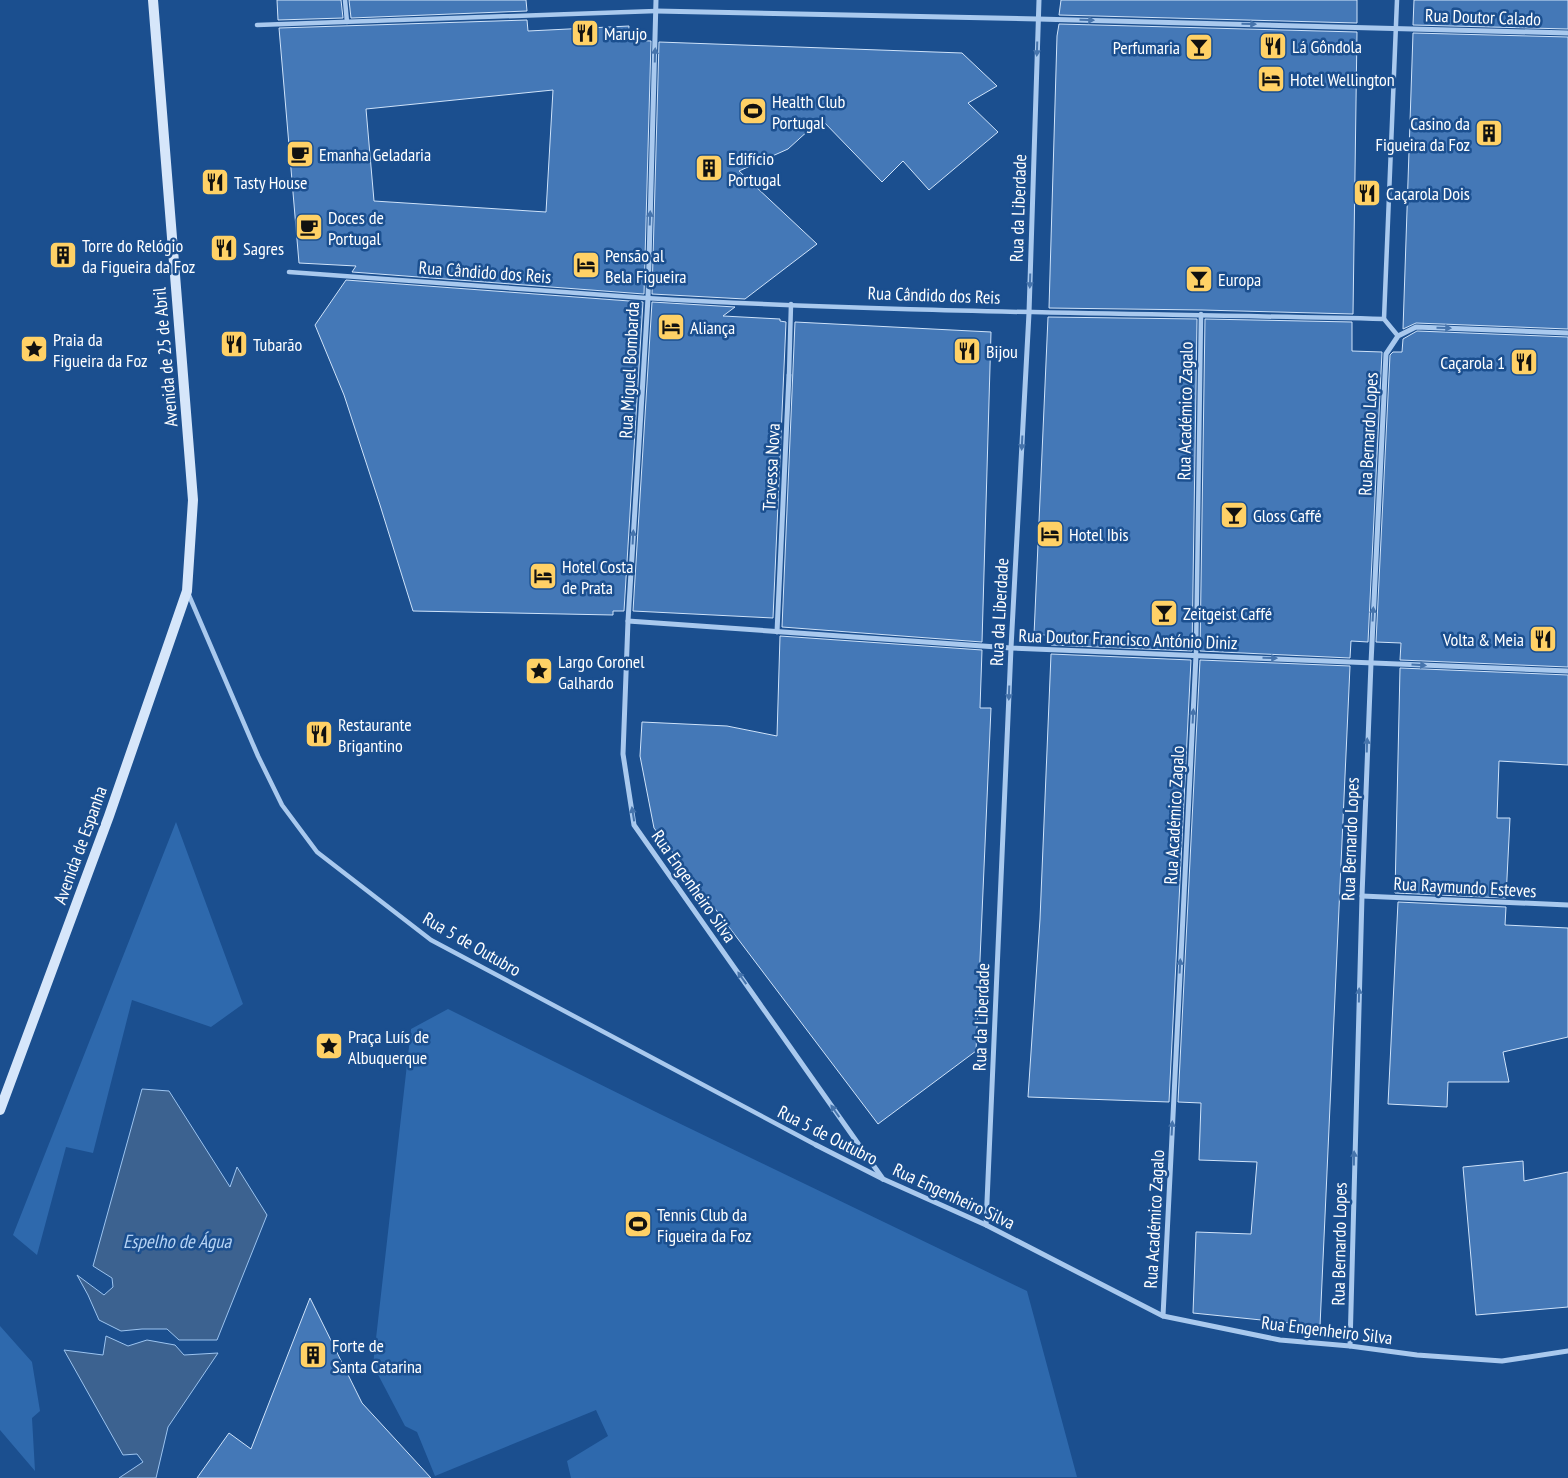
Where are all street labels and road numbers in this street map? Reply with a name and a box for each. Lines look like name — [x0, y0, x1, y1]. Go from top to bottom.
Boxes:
street label: Rua Doutor Calado — [1425, 3, 1542, 31]
street label: Rua da Liberdade — [1005, 154, 1031, 262]
street label: Rua Cândido dos Reis — [418, 256, 552, 288]
street label: Rua Cândido dos Reis — [867, 281, 1001, 309]
street label: Avenida de 25 de Abril — [147, 285, 183, 428]
street label: Rua Miguel Bombarda — [614, 301, 644, 439]
street label: Rua Académico Zagalo — [1172, 341, 1198, 481]
street label: Rua Bernardo Lopes — [1353, 372, 1383, 496]
street label: Travessa Nova — [757, 423, 785, 511]
street label: Rua da Liberdade — [985, 557, 1013, 667]
street label: Rua Doutor Francisco António Diniz — [1018, 624, 1238, 654]
street label: Rua Académico Zagalo — [1159, 745, 1189, 885]
street label: Rua Bernardo Lopes — [1336, 777, 1364, 901]
street label: Avenida de Espanha — [48, 783, 112, 907]
street label: Rua Engenheiro Silva — [647, 825, 741, 947]
street label: Rua Raymundo Esteves — [1393, 872, 1537, 902]
street label: Rua 5 de Outubro — [419, 907, 525, 981]
street label: Rua da Liberdade — [968, 963, 994, 1071]
street label: Rua 5 de Outubro — [774, 1100, 882, 1170]
street label: Rua Académico Zagalo — [1139, 1149, 1169, 1289]
street label: Rua Engenheiro Silva — [889, 1158, 1019, 1234]
street label: Rua Bernardo Lopes — [1326, 1182, 1352, 1306]
street label: Rua Engenheiro Silva — [1260, 1311, 1394, 1349]

